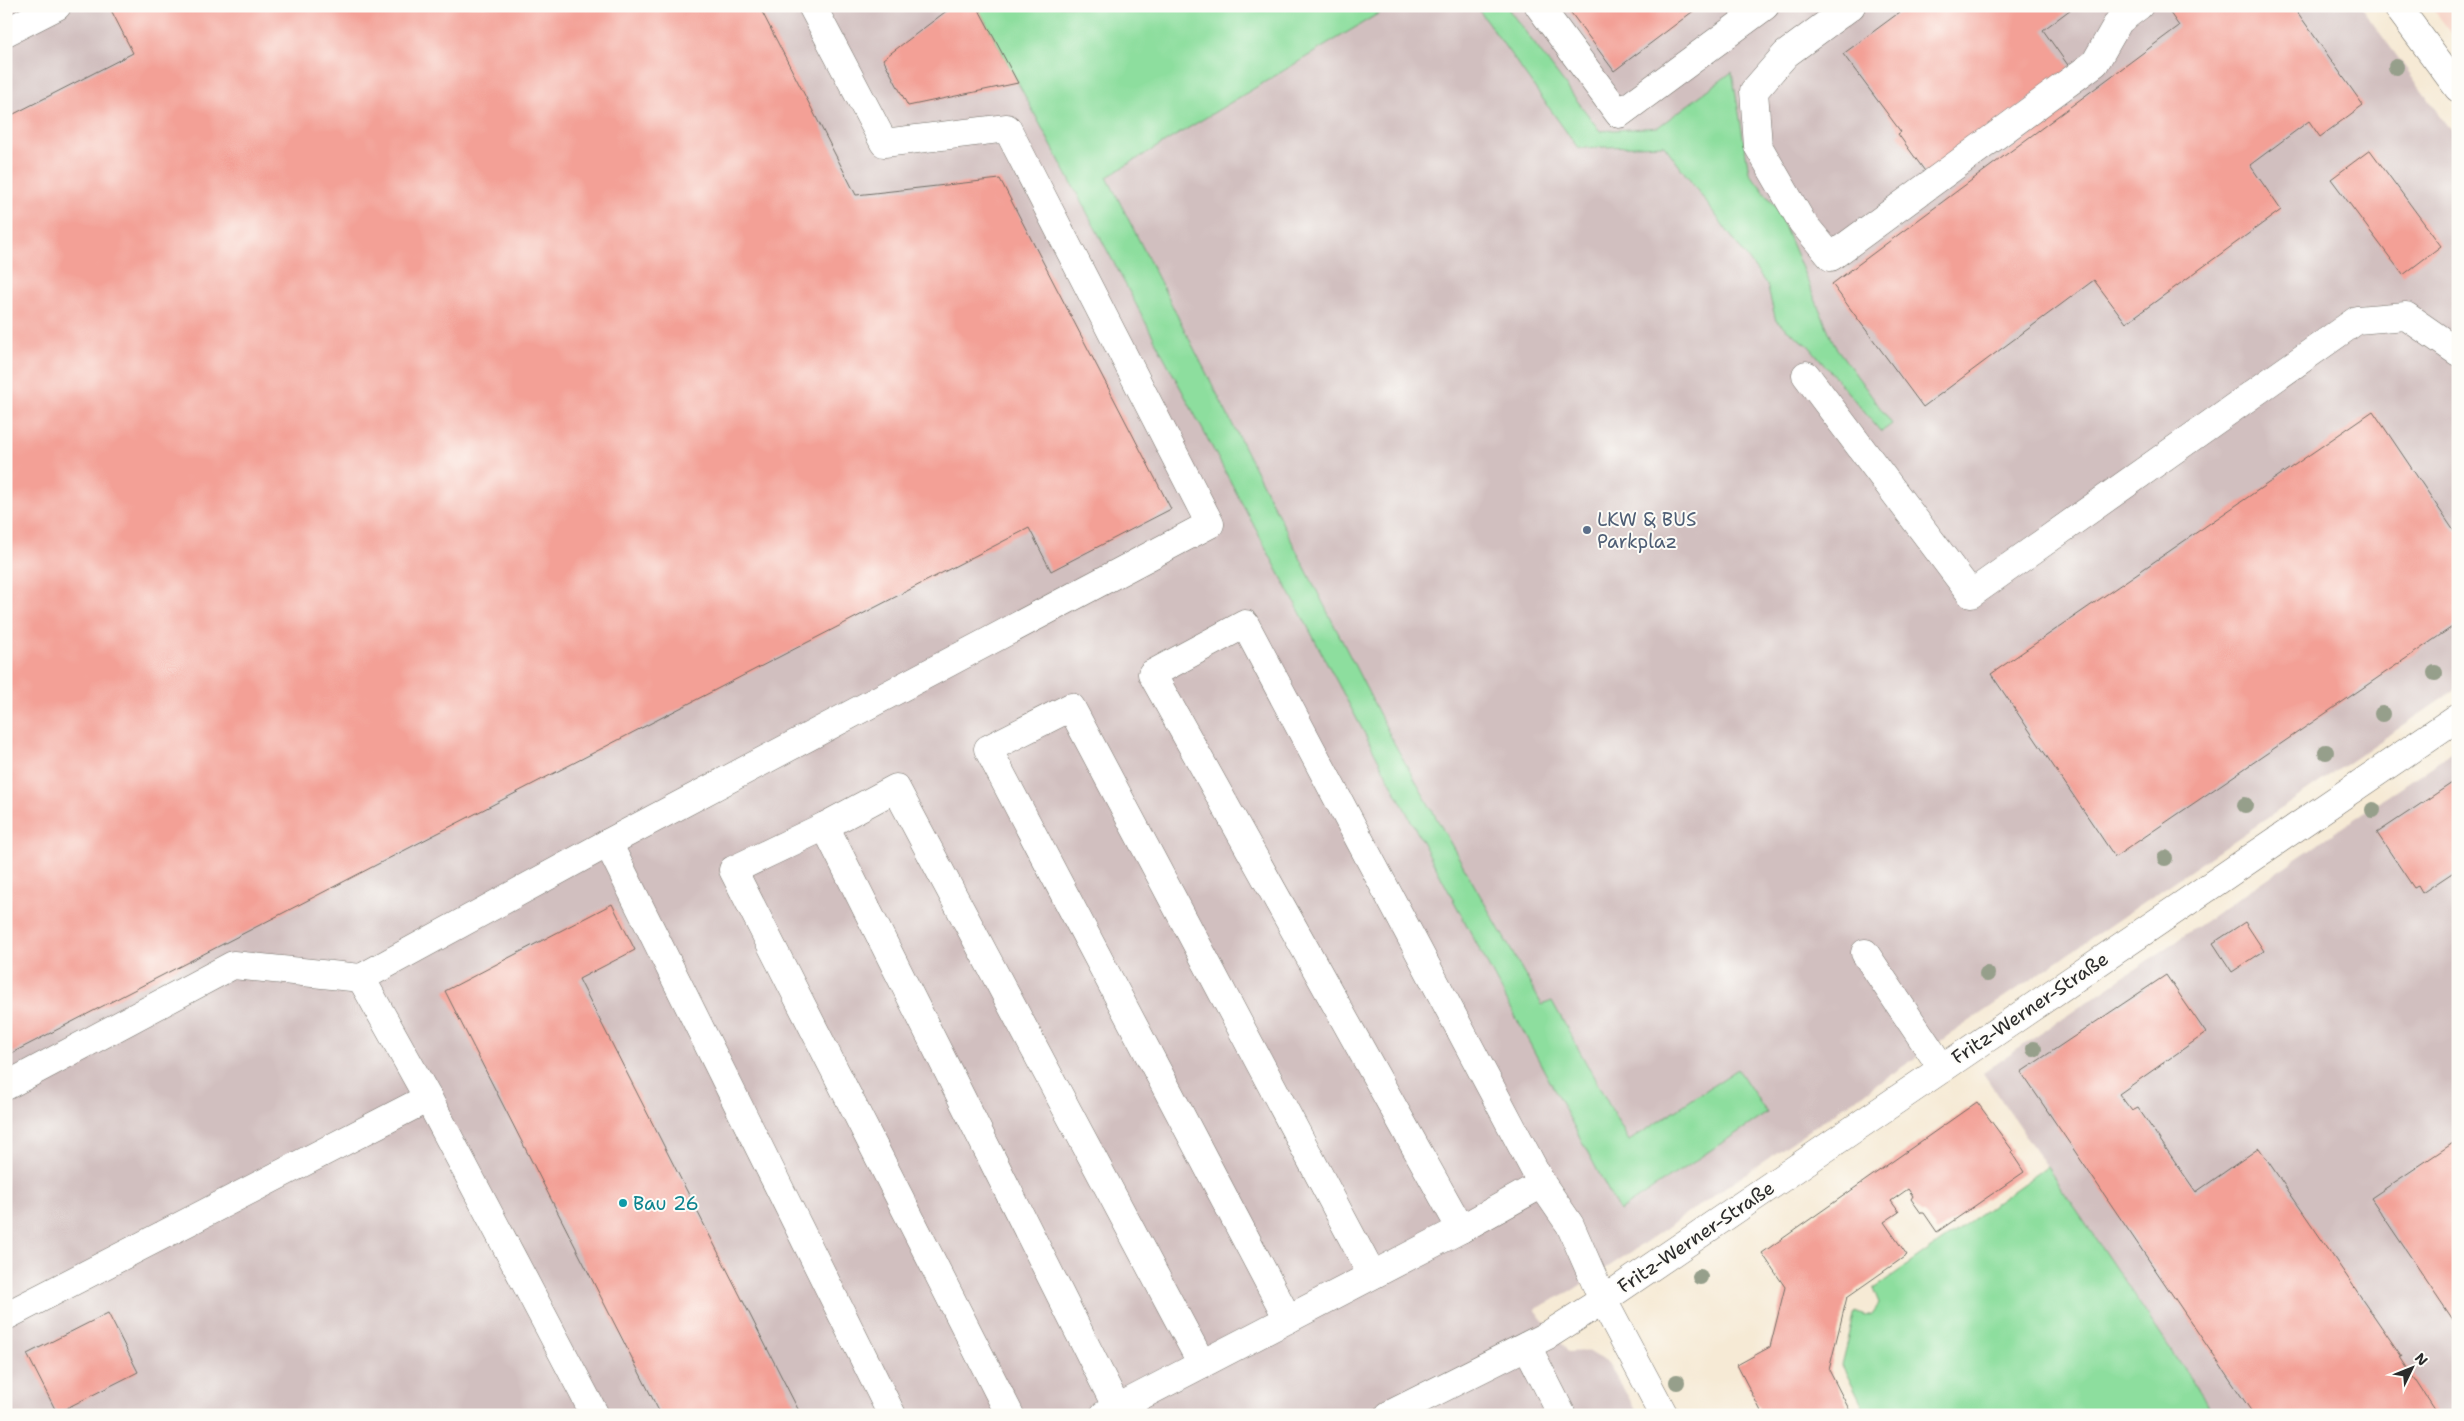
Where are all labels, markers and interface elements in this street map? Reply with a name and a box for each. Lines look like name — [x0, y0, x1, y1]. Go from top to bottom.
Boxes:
place label: LKW & BUS Parkplaz — [1597, 507, 1697, 554]
marker: LKW & BUS Parkplaz — [1581, 524, 1593, 536]
street label: Fritz-Werner-Straße — [1947, 946, 2113, 1070]
street label: Fritz-Werner-Straße — [1613, 1175, 1779, 1299]
place label: Bau 26 — [633, 1191, 699, 1216]
marker: Bau 26 — [617, 1197, 629, 1209]
north arrow — [2386, 1344, 2436, 1394]
text: N — [2411, 1349, 2432, 1369]

